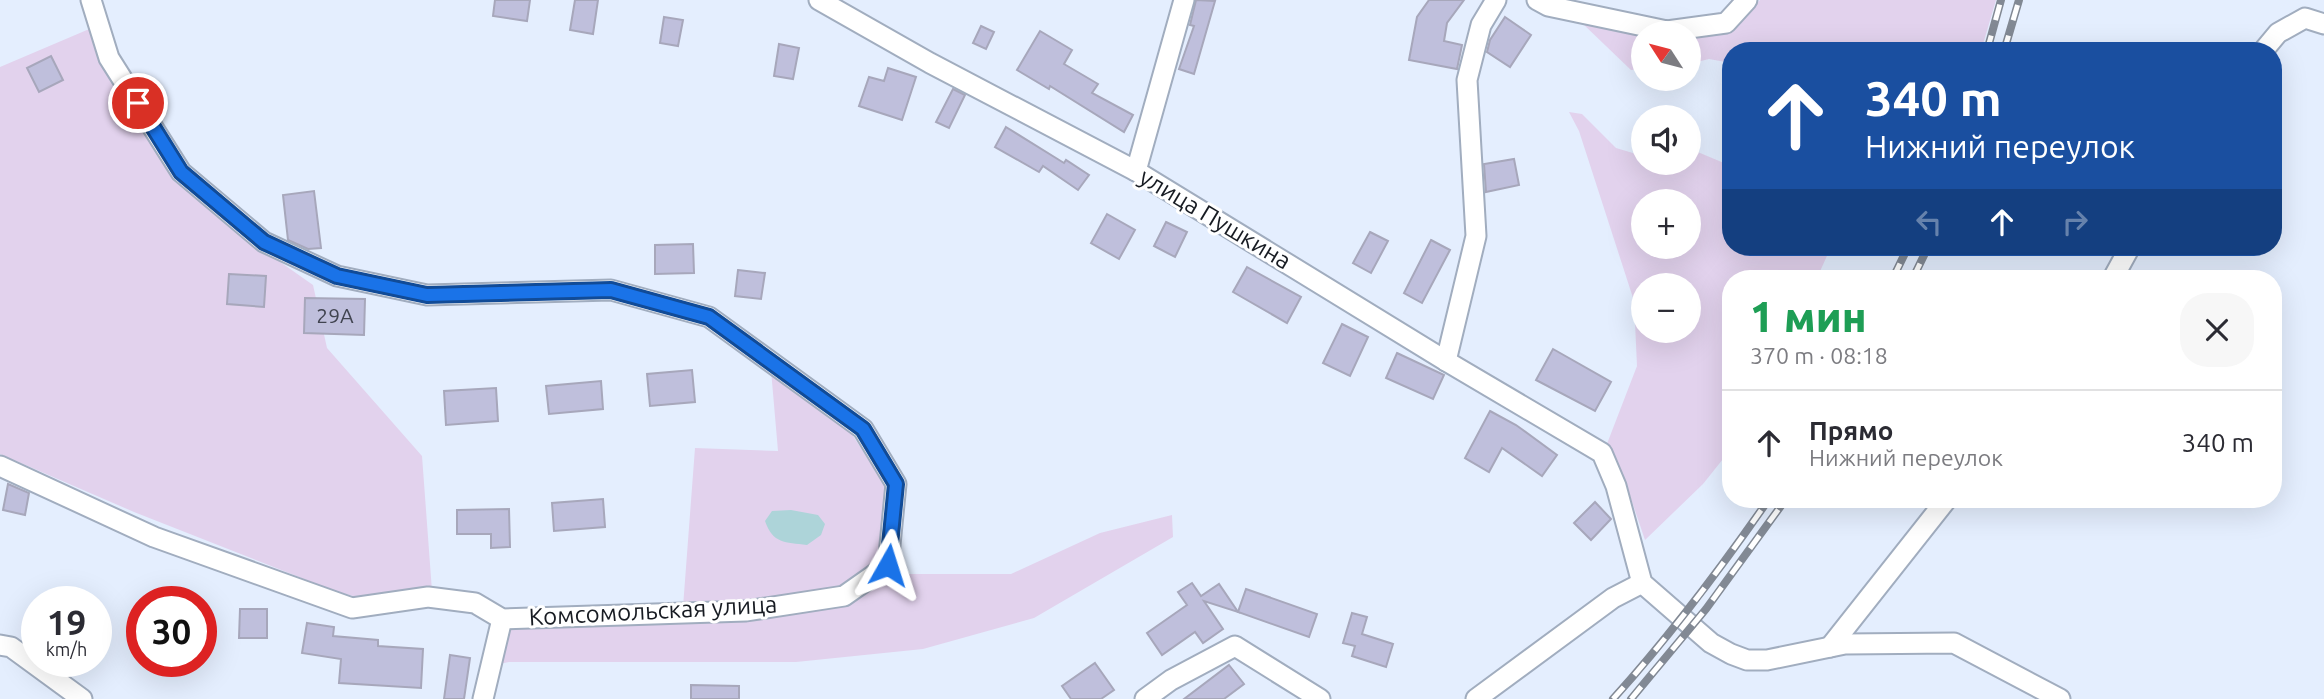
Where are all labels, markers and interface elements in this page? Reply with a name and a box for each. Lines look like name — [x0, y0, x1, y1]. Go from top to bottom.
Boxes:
north arrow — [1631, 21, 1701, 91]
map controls — [1631, 21, 1701, 343]
icon: ahead — [1750, 70, 1841, 161]
text: 340 m — [1865, 70, 2002, 125]
pin — [108, 73, 168, 133]
icon: arrive — [119, 84, 157, 122]
button: sound — [1631, 105, 1701, 175]
text: Нижний переулок — [1865, 128, 2135, 164]
street label: улица Пушкина — [1135, 163, 1296, 274]
button: + — [1631, 189, 1701, 259]
icon: left — [1910, 203, 1948, 241]
icon: ahead — [1983, 203, 2021, 241]
icon: right — [2056, 203, 2094, 241]
button: − — [1631, 273, 1701, 343]
text: 1 мин — [1750, 293, 1867, 340]
button: close — [2180, 293, 2254, 367]
house number: 29А — [316, 303, 354, 327]
text: 370 m · 08:18 — [1750, 343, 1888, 368]
text: Прямо — [1809, 416, 1893, 445]
icon: ahead — [1750, 424, 1788, 462]
text: 340 m — [2182, 428, 2254, 457]
text: Нижний переулок — [1809, 445, 2003, 470]
position arrow — [851, 528, 925, 602]
speed limit sign: 30 — [126, 586, 217, 677]
street label: Комсомольская улица — [528, 591, 778, 630]
text: 19 — [47, 602, 86, 642]
text: km/h — [46, 639, 87, 659]

